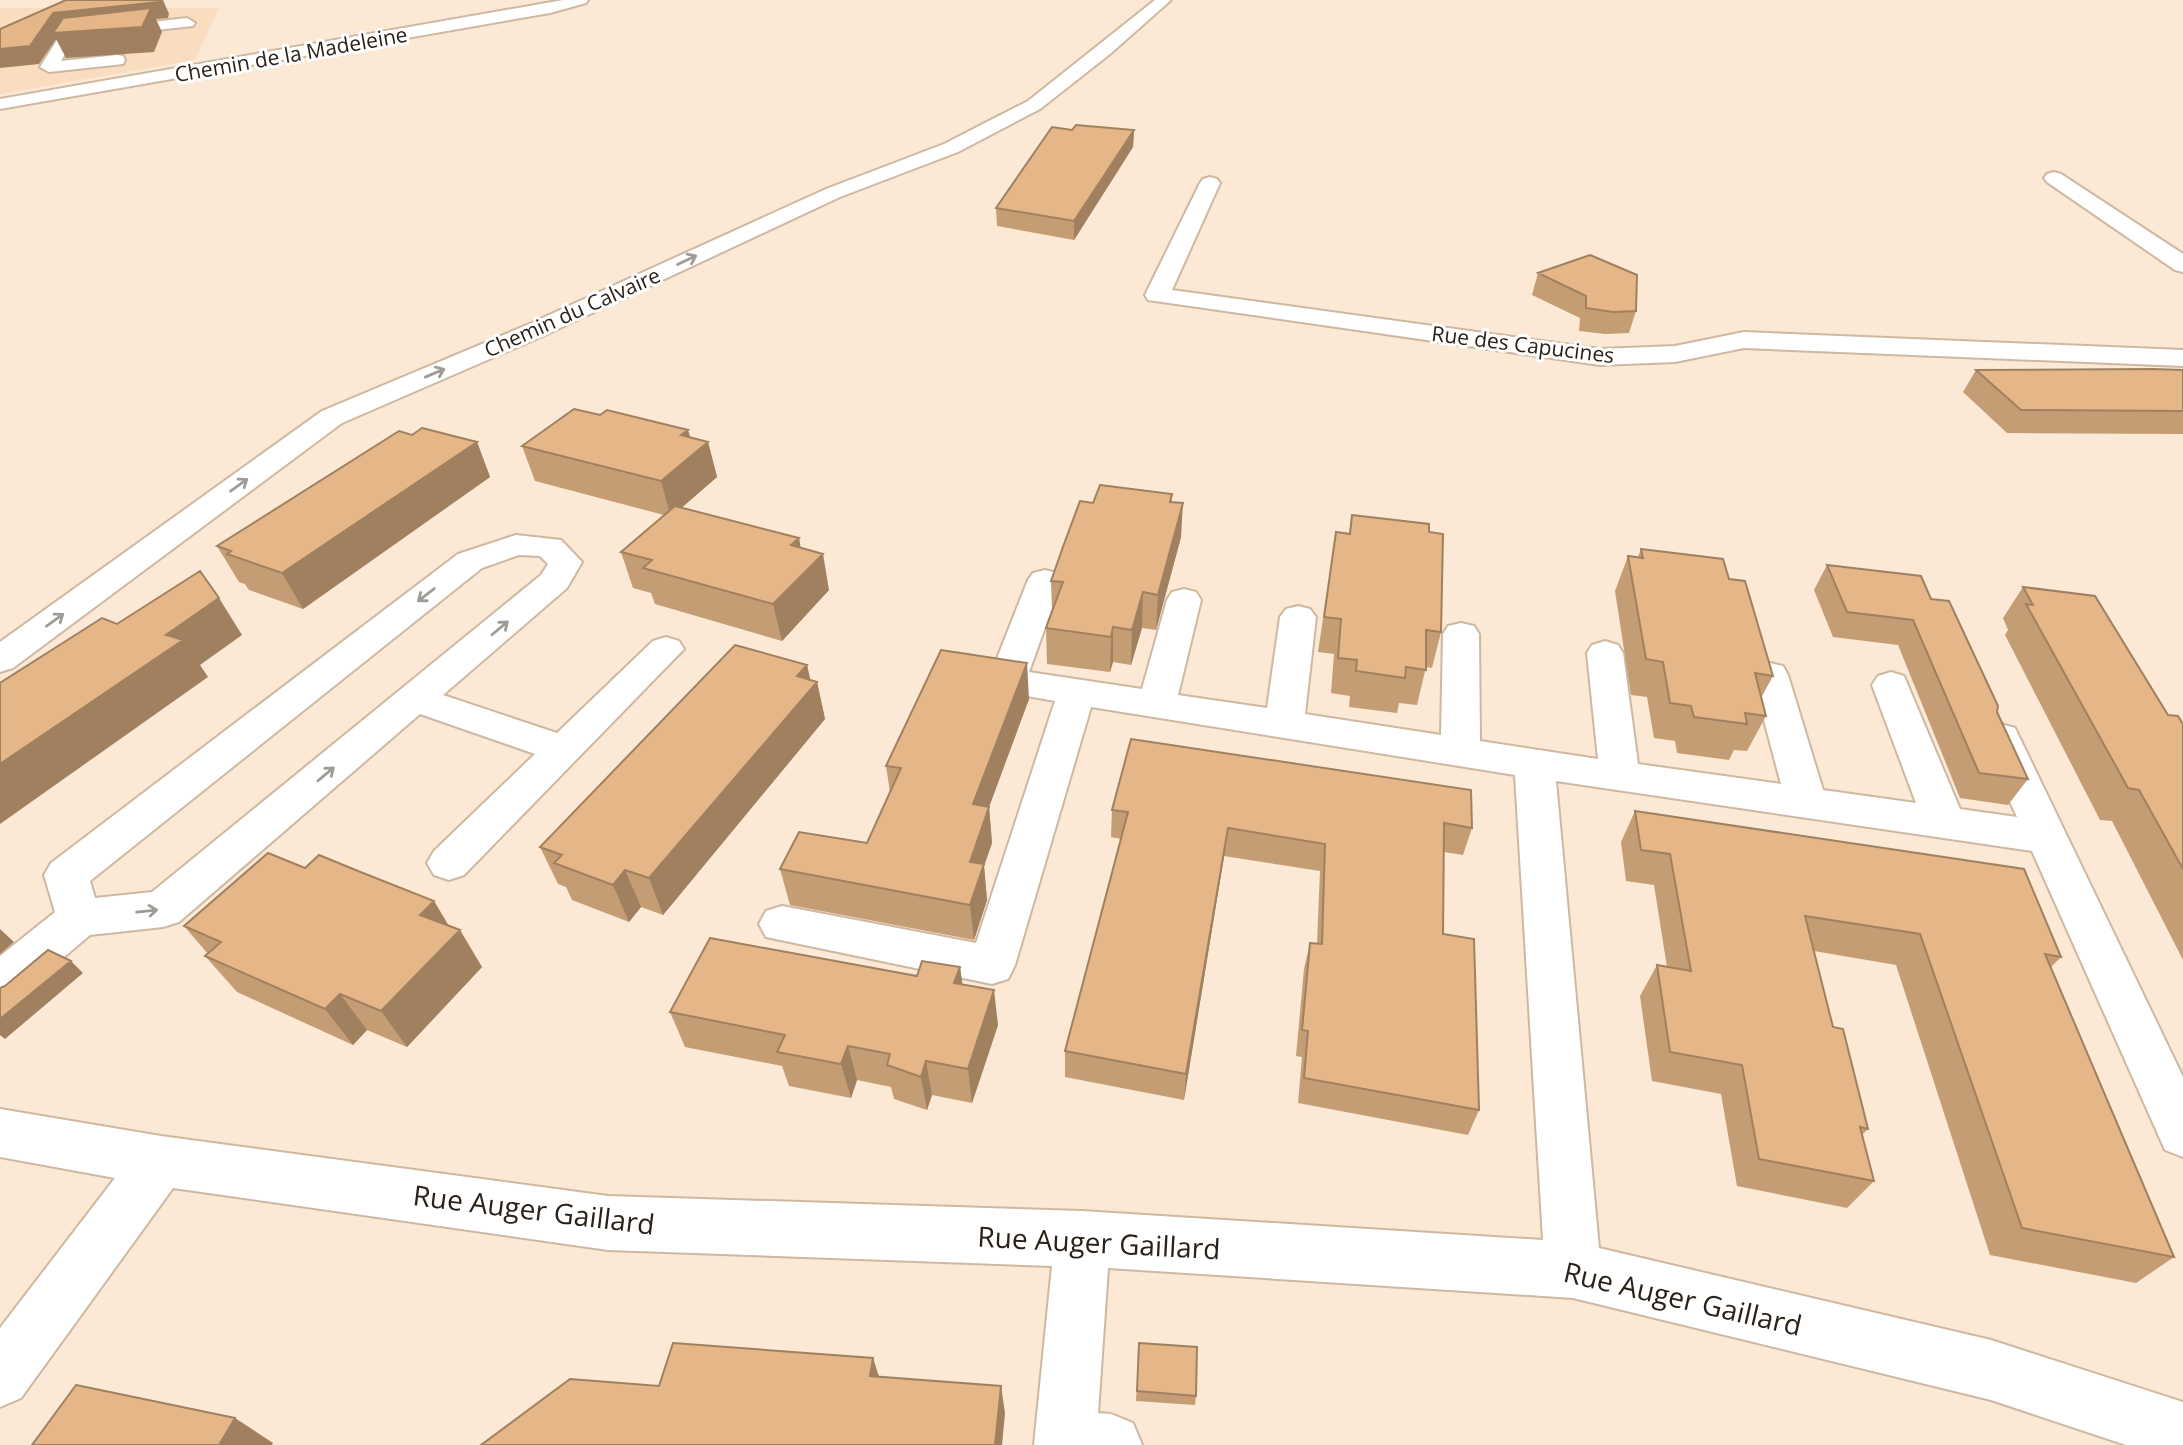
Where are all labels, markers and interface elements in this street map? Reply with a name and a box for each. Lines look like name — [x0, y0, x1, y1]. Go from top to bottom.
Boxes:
street label: Chemin de la Madeleine — [172, 20, 410, 88]
one-way arrow — [676, 253, 697, 266]
street label: Chemin du Calvaire — [479, 261, 665, 363]
street label: Rue des Capucines — [1430, 319, 1616, 369]
one-way arrow — [424, 366, 445, 379]
one-way arrow — [229, 478, 248, 493]
one-way arrow — [418, 588, 436, 603]
one-way arrow — [45, 612, 64, 627]
one-way arrow — [491, 620, 509, 636]
one-way arrow — [316, 766, 334, 782]
one-way arrow — [135, 904, 158, 917]
street label: Rue Auger Gaillard — [411, 1175, 657, 1243]
street label: Rue Auger Gaillard — [977, 1217, 1221, 1267]
street label: Rue Auger Gaillard — [1560, 1252, 1806, 1344]

